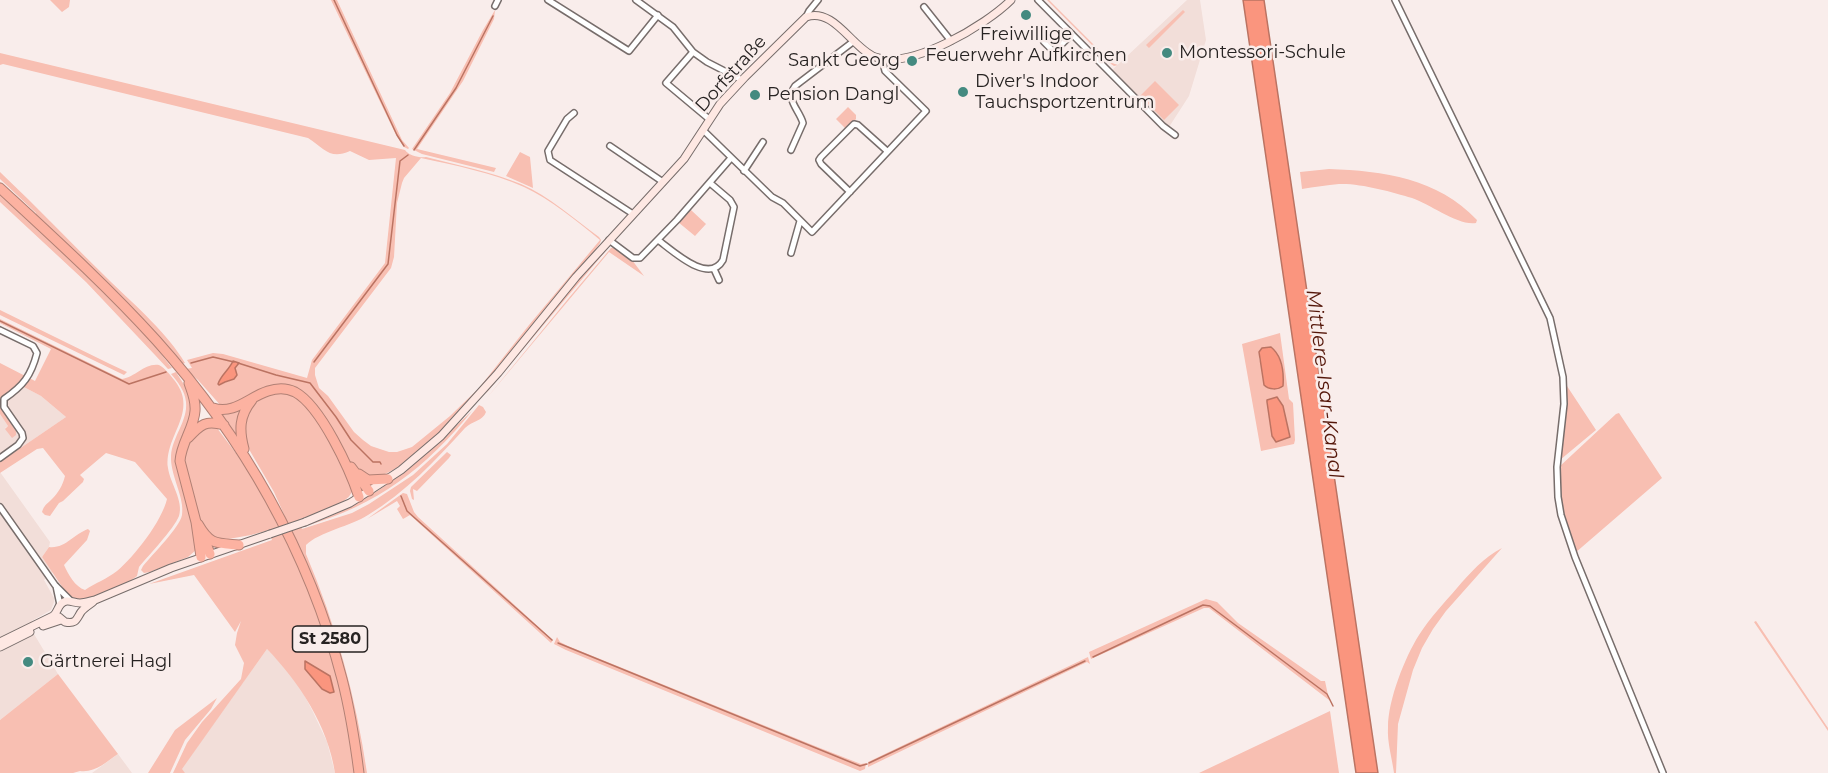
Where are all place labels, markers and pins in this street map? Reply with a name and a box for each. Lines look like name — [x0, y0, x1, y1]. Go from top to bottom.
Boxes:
marker: Freiwillige Feuerwehr Aufkirchen — [1019, 8, 1033, 22]
place label: Freiwillige Feuerwehr Aufkirchen — [925, 24, 1127, 66]
place label: Montessori-Schule — [1179, 42, 1346, 64]
marker: Montessori-Schule — [1160, 46, 1174, 60]
place label: Sankt Georg — [788, 50, 900, 72]
marker: Sankt Georg — [905, 54, 919, 68]
place label: Diver's Indoor Tauchsportzentrum — [975, 71, 1155, 113]
place label: Pension Dangl — [767, 84, 899, 106]
marker: Diver's Indoor Tauchsportzentrum — [956, 85, 970, 99]
marker: Pension Dangl — [748, 88, 762, 102]
place label: Gärtnerei Hagl — [40, 651, 172, 673]
marker: Gärtnerei Hagl — [21, 655, 35, 669]

